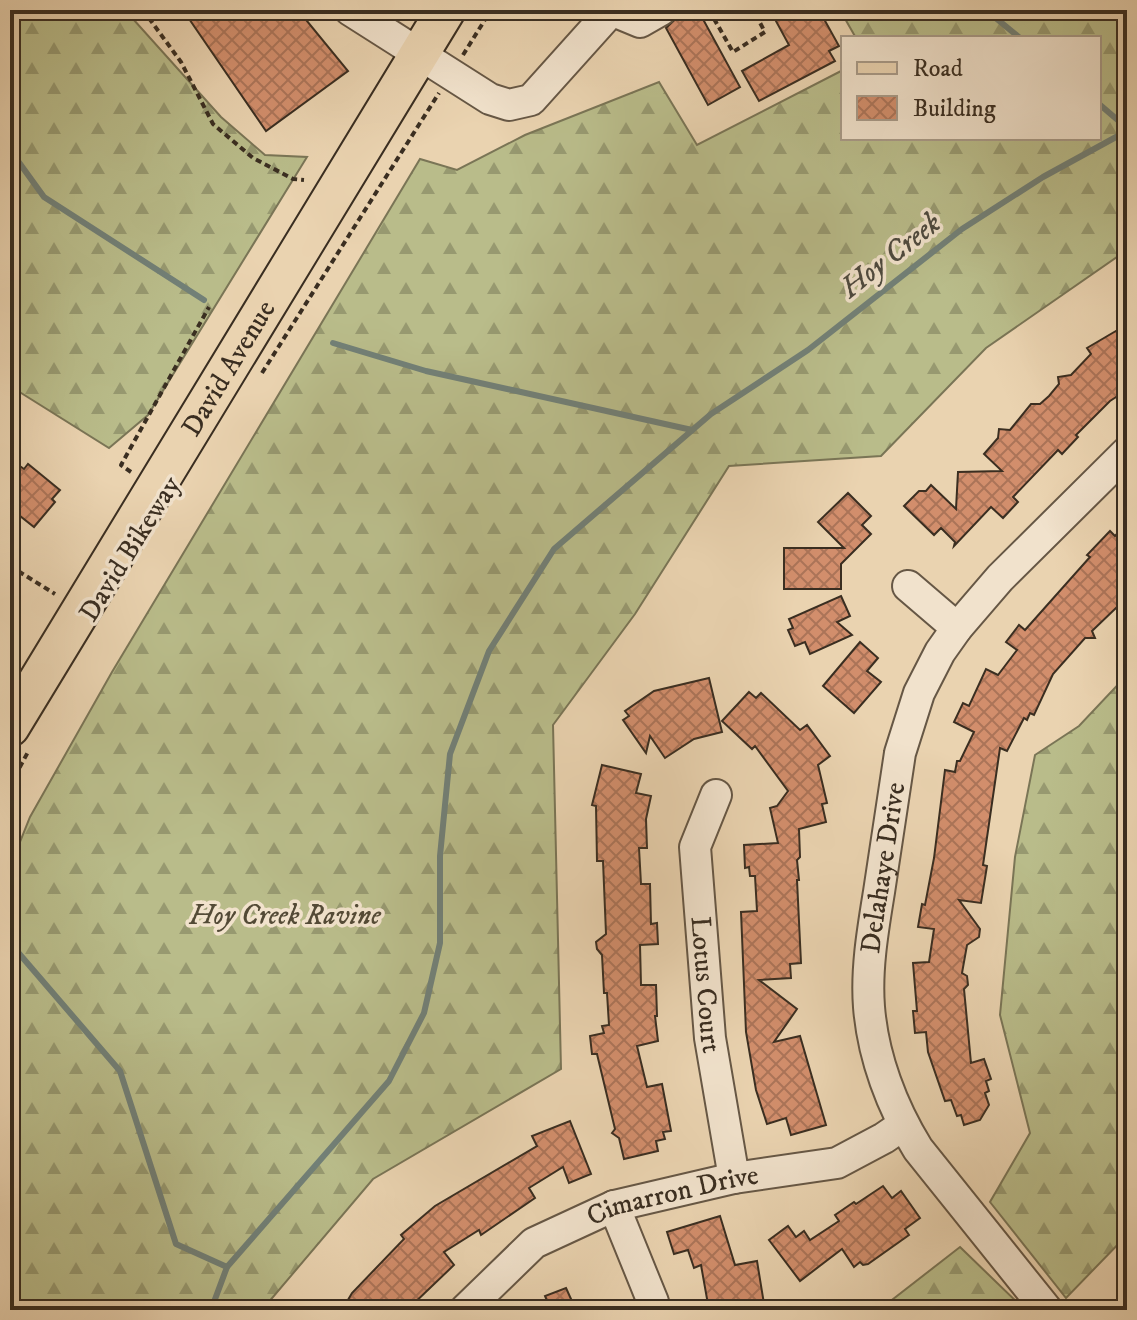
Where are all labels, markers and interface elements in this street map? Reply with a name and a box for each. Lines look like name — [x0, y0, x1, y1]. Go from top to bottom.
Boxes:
legend — [841, 36, 1101, 140]
text: Road — [913, 54, 963, 84]
text: Building — [913, 94, 996, 124]
water label: Hoy Creek — [832, 205, 949, 308]
street label: David Avenue — [174, 294, 283, 443]
street label: David Bikeway — [71, 469, 189, 628]
street label: Delahaye Drive — [853, 780, 913, 955]
park label: Hoy Creek Ravine — [188, 898, 382, 933]
street label: Lotus Court — [683, 915, 730, 1056]
street label: Cimarron Drive — [581, 1157, 761, 1234]

